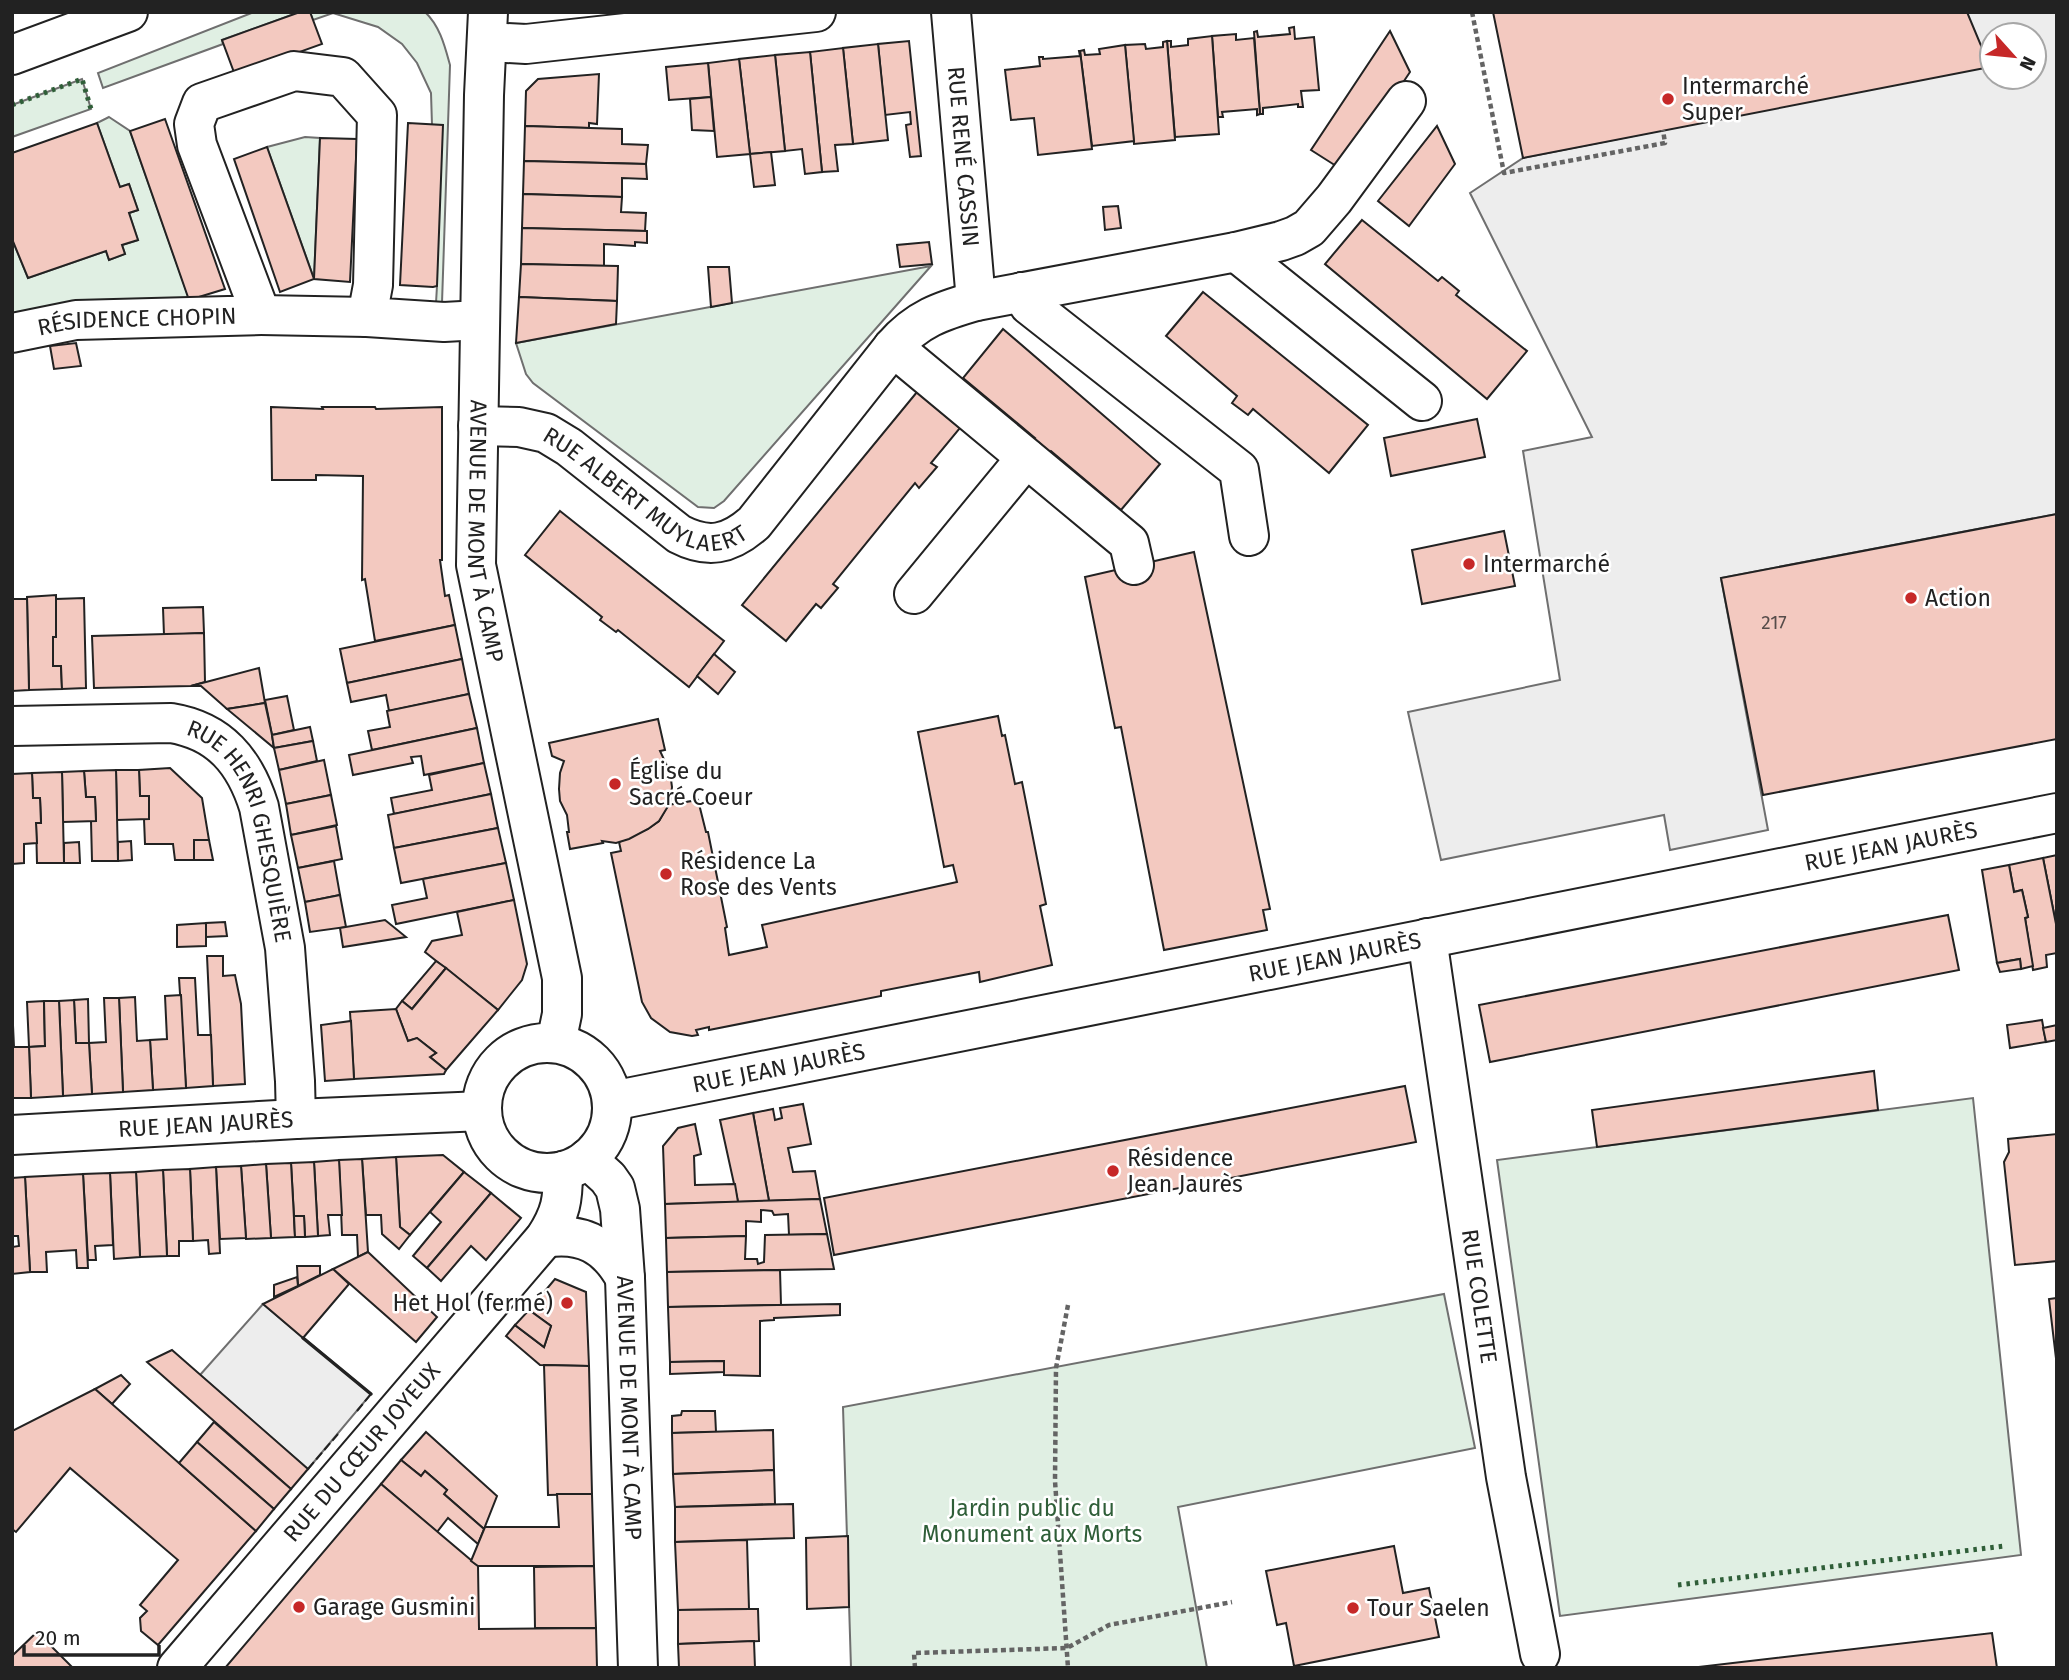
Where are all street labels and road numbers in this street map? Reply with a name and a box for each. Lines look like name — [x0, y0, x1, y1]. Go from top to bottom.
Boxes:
street label: RUE RENÉ CASSIN — [942, 65, 985, 248]
street label: RÉSIDENCE CHOPIN — [35, 302, 237, 342]
street label: AVENUE DE MONT À CAMP — [462, 399, 510, 665]
street label: RUE ALBERT MUYLAERT — [538, 421, 752, 557]
street label: RUE HENRI GHESQUIÈRE — [183, 714, 298, 945]
street label: RUE JEAN JAURÈS — [1802, 815, 1980, 877]
street label: RUE JEAN JAURÈS — [1246, 926, 1424, 988]
street label: RUE JEAN JAURÈS — [690, 1037, 868, 1099]
street label: RUE JEAN JAURÈS — [117, 1105, 294, 1143]
street label: RUE COLETTE — [1456, 1227, 1503, 1365]
street label: AVENUE DE MONT À CAMP — [611, 1275, 648, 1540]
street label: RUE DU CŒUR JOYEUX — [277, 1357, 446, 1547]

